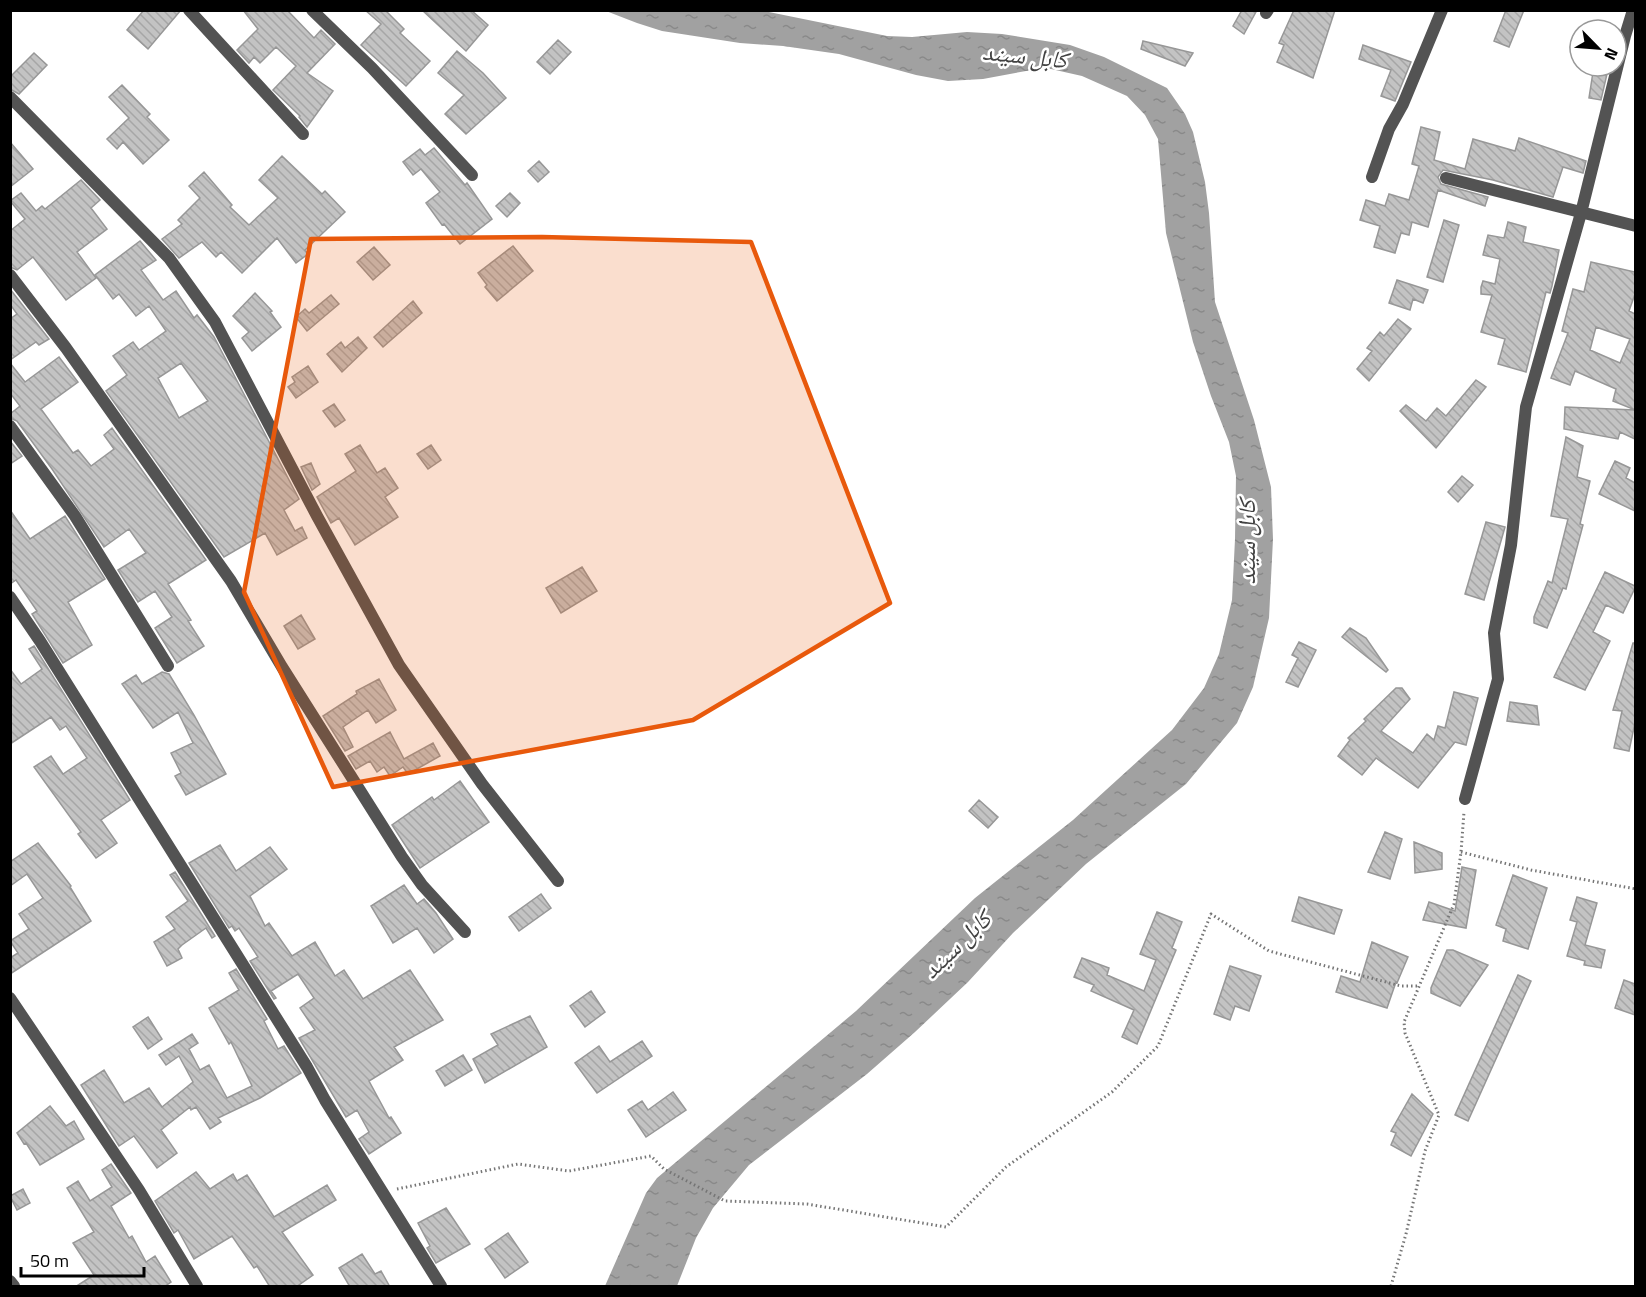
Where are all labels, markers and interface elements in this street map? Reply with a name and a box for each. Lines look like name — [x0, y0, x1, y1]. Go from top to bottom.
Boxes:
north arrow — [1568, 18, 1628, 78]
water label: کابل سيند — [981, 33, 1073, 78]
text: N — [1598, 44, 1625, 64]
water label: کابل سيند — [1228, 496, 1264, 584]
water label: کابل سيند — [913, 899, 1002, 986]
scale bar — [21, 1240, 144, 1278]
text: 50 m — [30, 1247, 69, 1274]

